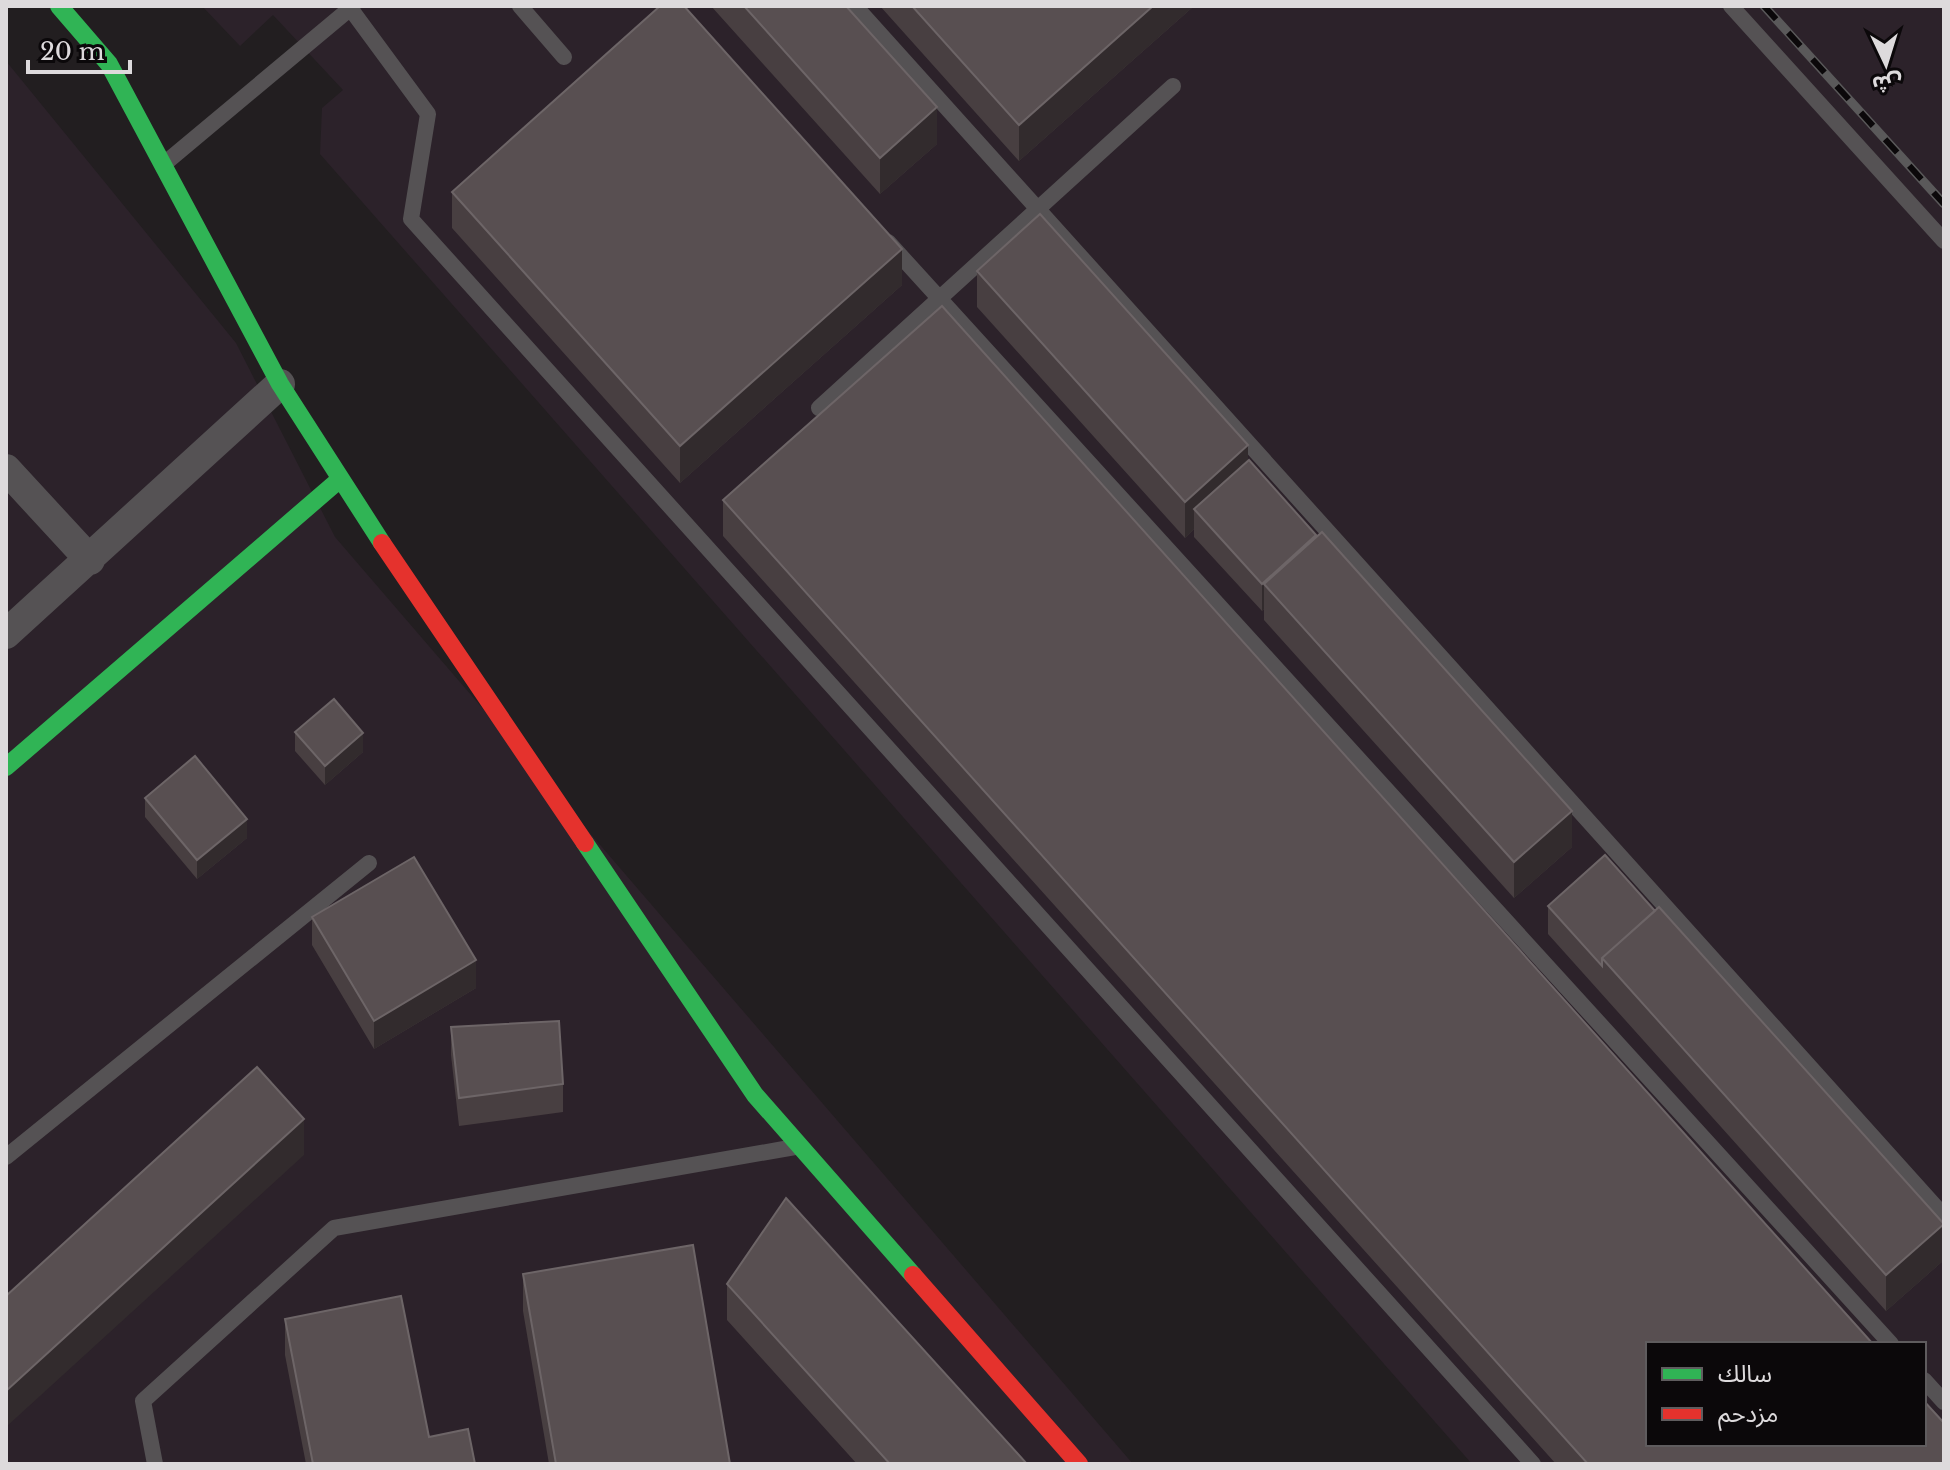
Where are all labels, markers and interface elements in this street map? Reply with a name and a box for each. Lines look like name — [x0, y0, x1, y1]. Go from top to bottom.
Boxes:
scale bar — [28, 24, 130, 74]
north arrow — [1846, 24, 1926, 104]
text: 20 m — [40, 37, 105, 66]
text: ش — [1871, 69, 1903, 98]
legend — [1646, 1342, 1926, 1446]
text: سالك — [1718, 1359, 1772, 1388]
text: مزدحم — [1718, 1399, 1778, 1431]

